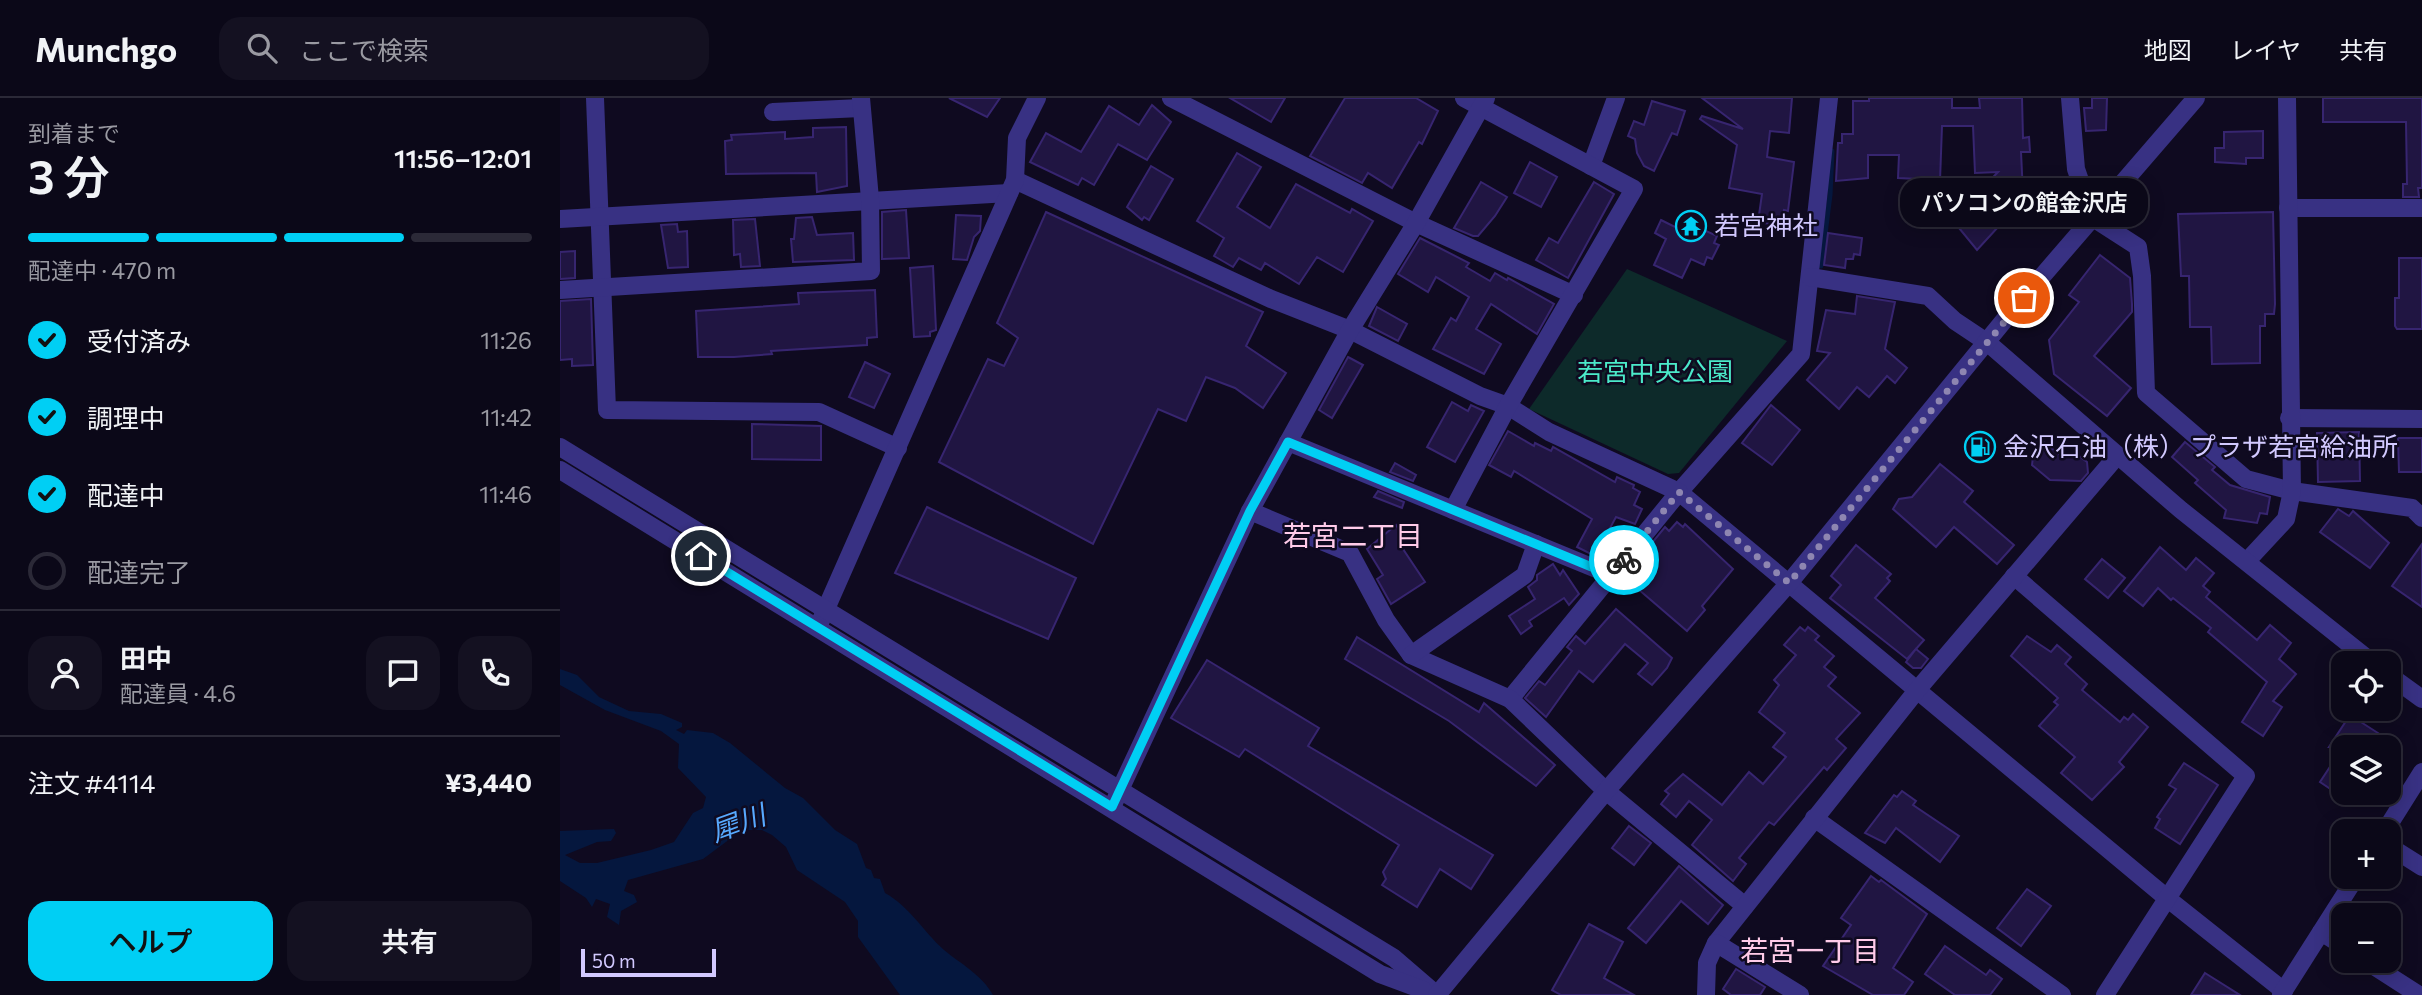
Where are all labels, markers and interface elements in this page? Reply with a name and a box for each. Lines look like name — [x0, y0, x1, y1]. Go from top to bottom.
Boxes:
search box — [219, 17, 709, 80]
text: Munchgo — [35, 28, 177, 69]
icon: search — [243, 29, 281, 67]
text: ここで検索 — [299, 34, 429, 65]
text: 地図 — [2144, 35, 2192, 64]
text: レイヤ — [2230, 35, 2301, 64]
text: 共有 — [2339, 35, 2387, 64]
text: 到着まで — [28, 119, 120, 147]
text: 11:56–12:01 — [394, 142, 532, 173]
text: 3 分 — [28, 147, 109, 203]
callout: パソコンの館金沢店 — [1900, 179, 2148, 228]
text: パソコンの館金沢店 — [1921, 188, 2128, 216]
temple icon: 若宮神社 — [1674, 209, 1708, 243]
place label: 若宮神社 — [1714, 209, 1818, 240]
text: 配達中 · 470 m — [28, 256, 176, 284]
pin — [1994, 268, 2054, 328]
icon: bag — [2005, 279, 2043, 317]
icon: check — [28, 321, 66, 359]
text: 受付済み — [87, 325, 191, 356]
text: 11:26 — [480, 326, 532, 354]
park label: 若宮中央公園 — [1577, 355, 1733, 386]
icon: check — [28, 398, 66, 436]
text: 調理中 — [87, 402, 165, 433]
text: 11:42 — [481, 403, 532, 431]
fuel station icon: 金沢石油（株） プラザ若宮給油所 — [1963, 430, 1997, 464]
place label: 金沢石油（株） プラザ若宮給油所 — [2003, 430, 2398, 461]
icon: check — [28, 475, 66, 513]
text: 配達中 — [87, 479, 165, 510]
text: 11:46 — [479, 480, 532, 508]
district label: 若宮二丁目 — [1283, 518, 1423, 552]
courier — [1589, 525, 1659, 595]
pin — [671, 526, 731, 586]
icon: home — [682, 537, 720, 575]
icon: bike — [1605, 541, 1643, 579]
text: 配達完了 — [87, 556, 191, 587]
button: person — [28, 636, 102, 710]
button: chat — [366, 636, 440, 710]
button: phone — [458, 636, 532, 710]
text: 田中 — [120, 642, 172, 673]
map controls — [2331, 651, 2401, 973]
button: locate — [2331, 651, 2401, 721]
text: 配達員 · 4.6 — [120, 679, 236, 707]
button: layers — [2331, 735, 2401, 805]
text: ¥3,440 — [445, 766, 532, 797]
text: 注文 #4114 — [28, 767, 155, 798]
water label: 犀川 — [706, 795, 773, 848]
button: + — [2331, 819, 2401, 889]
button: ヘルプ — [28, 901, 273, 981]
button: 共有 — [287, 901, 532, 981]
button: − — [2331, 903, 2401, 973]
district label: 若宮一丁目 — [1740, 933, 1880, 967]
scale bar — [581, 946, 716, 978]
text: 50 m — [592, 949, 636, 972]

